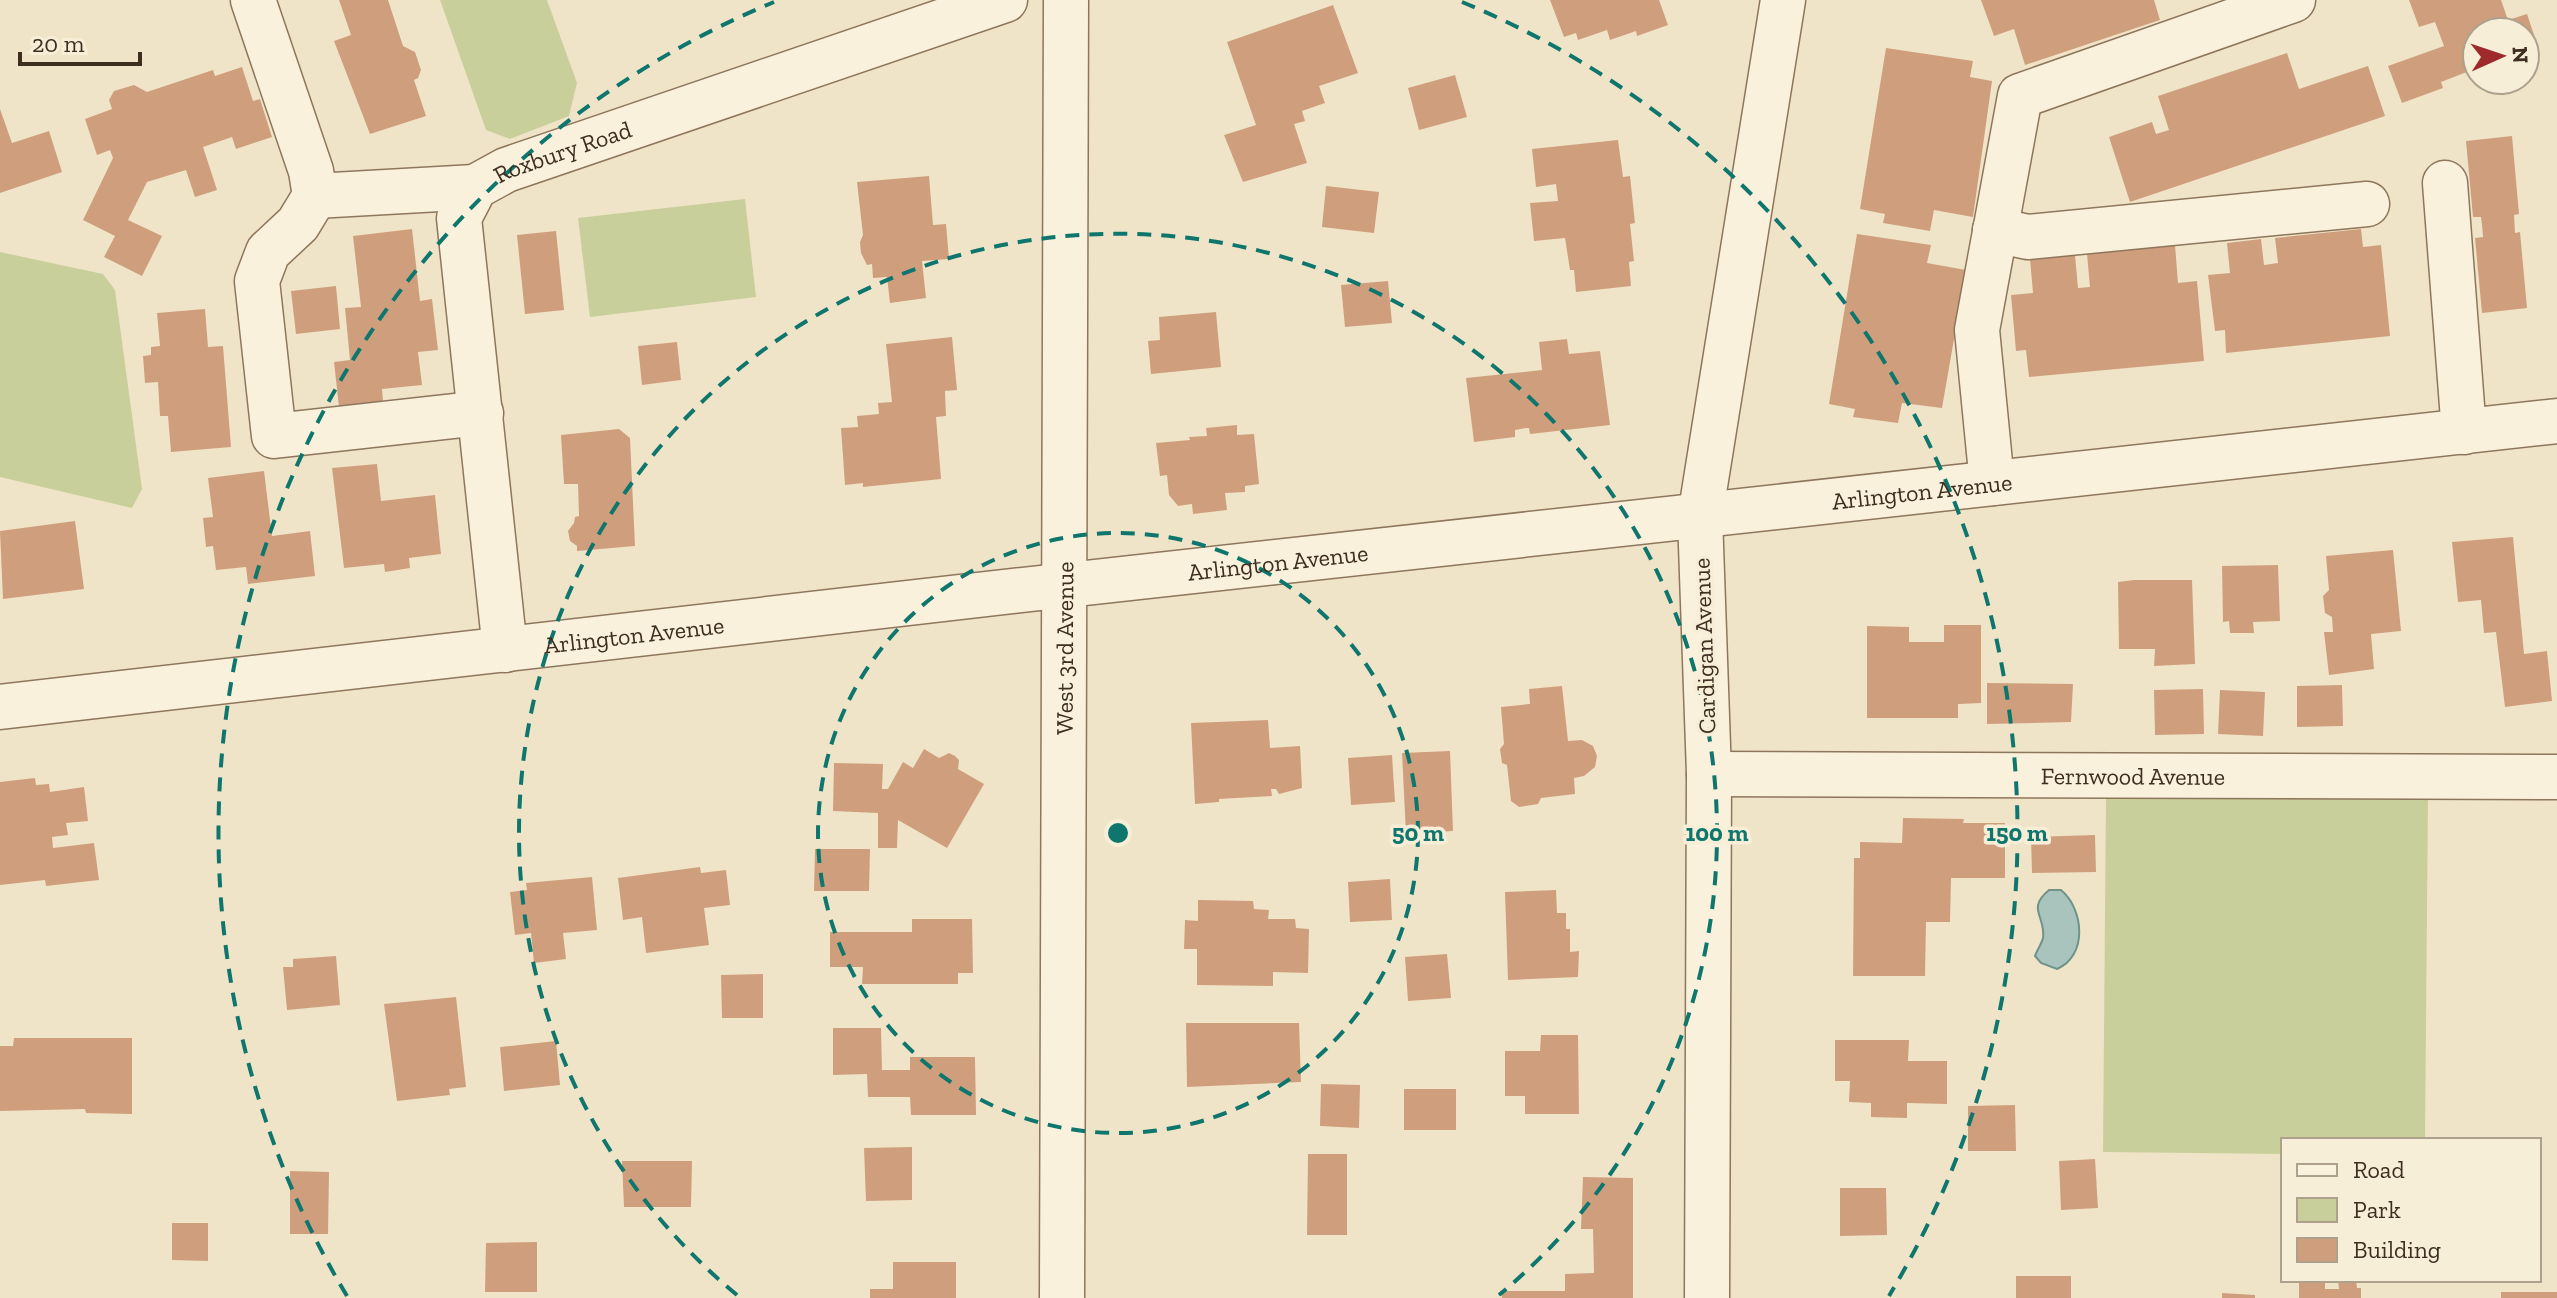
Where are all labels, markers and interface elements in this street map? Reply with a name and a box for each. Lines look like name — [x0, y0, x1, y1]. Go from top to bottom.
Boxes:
scale bar — [20, 16, 140, 66]
north arrow — [2461, 16, 2541, 96]
text: 20 m — [32, 29, 85, 58]
text: N — [2507, 46, 2534, 64]
street label: Roxbury Road — [488, 114, 635, 189]
street label: Arlington Avenue — [1830, 467, 2014, 515]
street label: Arlington Avenue — [1186, 538, 1369, 586]
street label: Cardigan Avenue — [1686, 557, 1722, 735]
street label: West 3rd Avenue — [1049, 561, 1079, 735]
street label: Arlington Avenue — [542, 610, 726, 659]
street label: Fernwood Avenue — [2041, 761, 2225, 790]
text: 50 m — [1392, 818, 1444, 847]
text: 100 m — [1686, 818, 1748, 847]
text: 150 m — [1986, 818, 2048, 847]
centre of rings — [1104, 819, 1132, 847]
legend — [2281, 1138, 2541, 1282]
text: Road — [2353, 1155, 2405, 1184]
text: Park — [2353, 1195, 2401, 1224]
text: Building — [2353, 1235, 2441, 1264]

